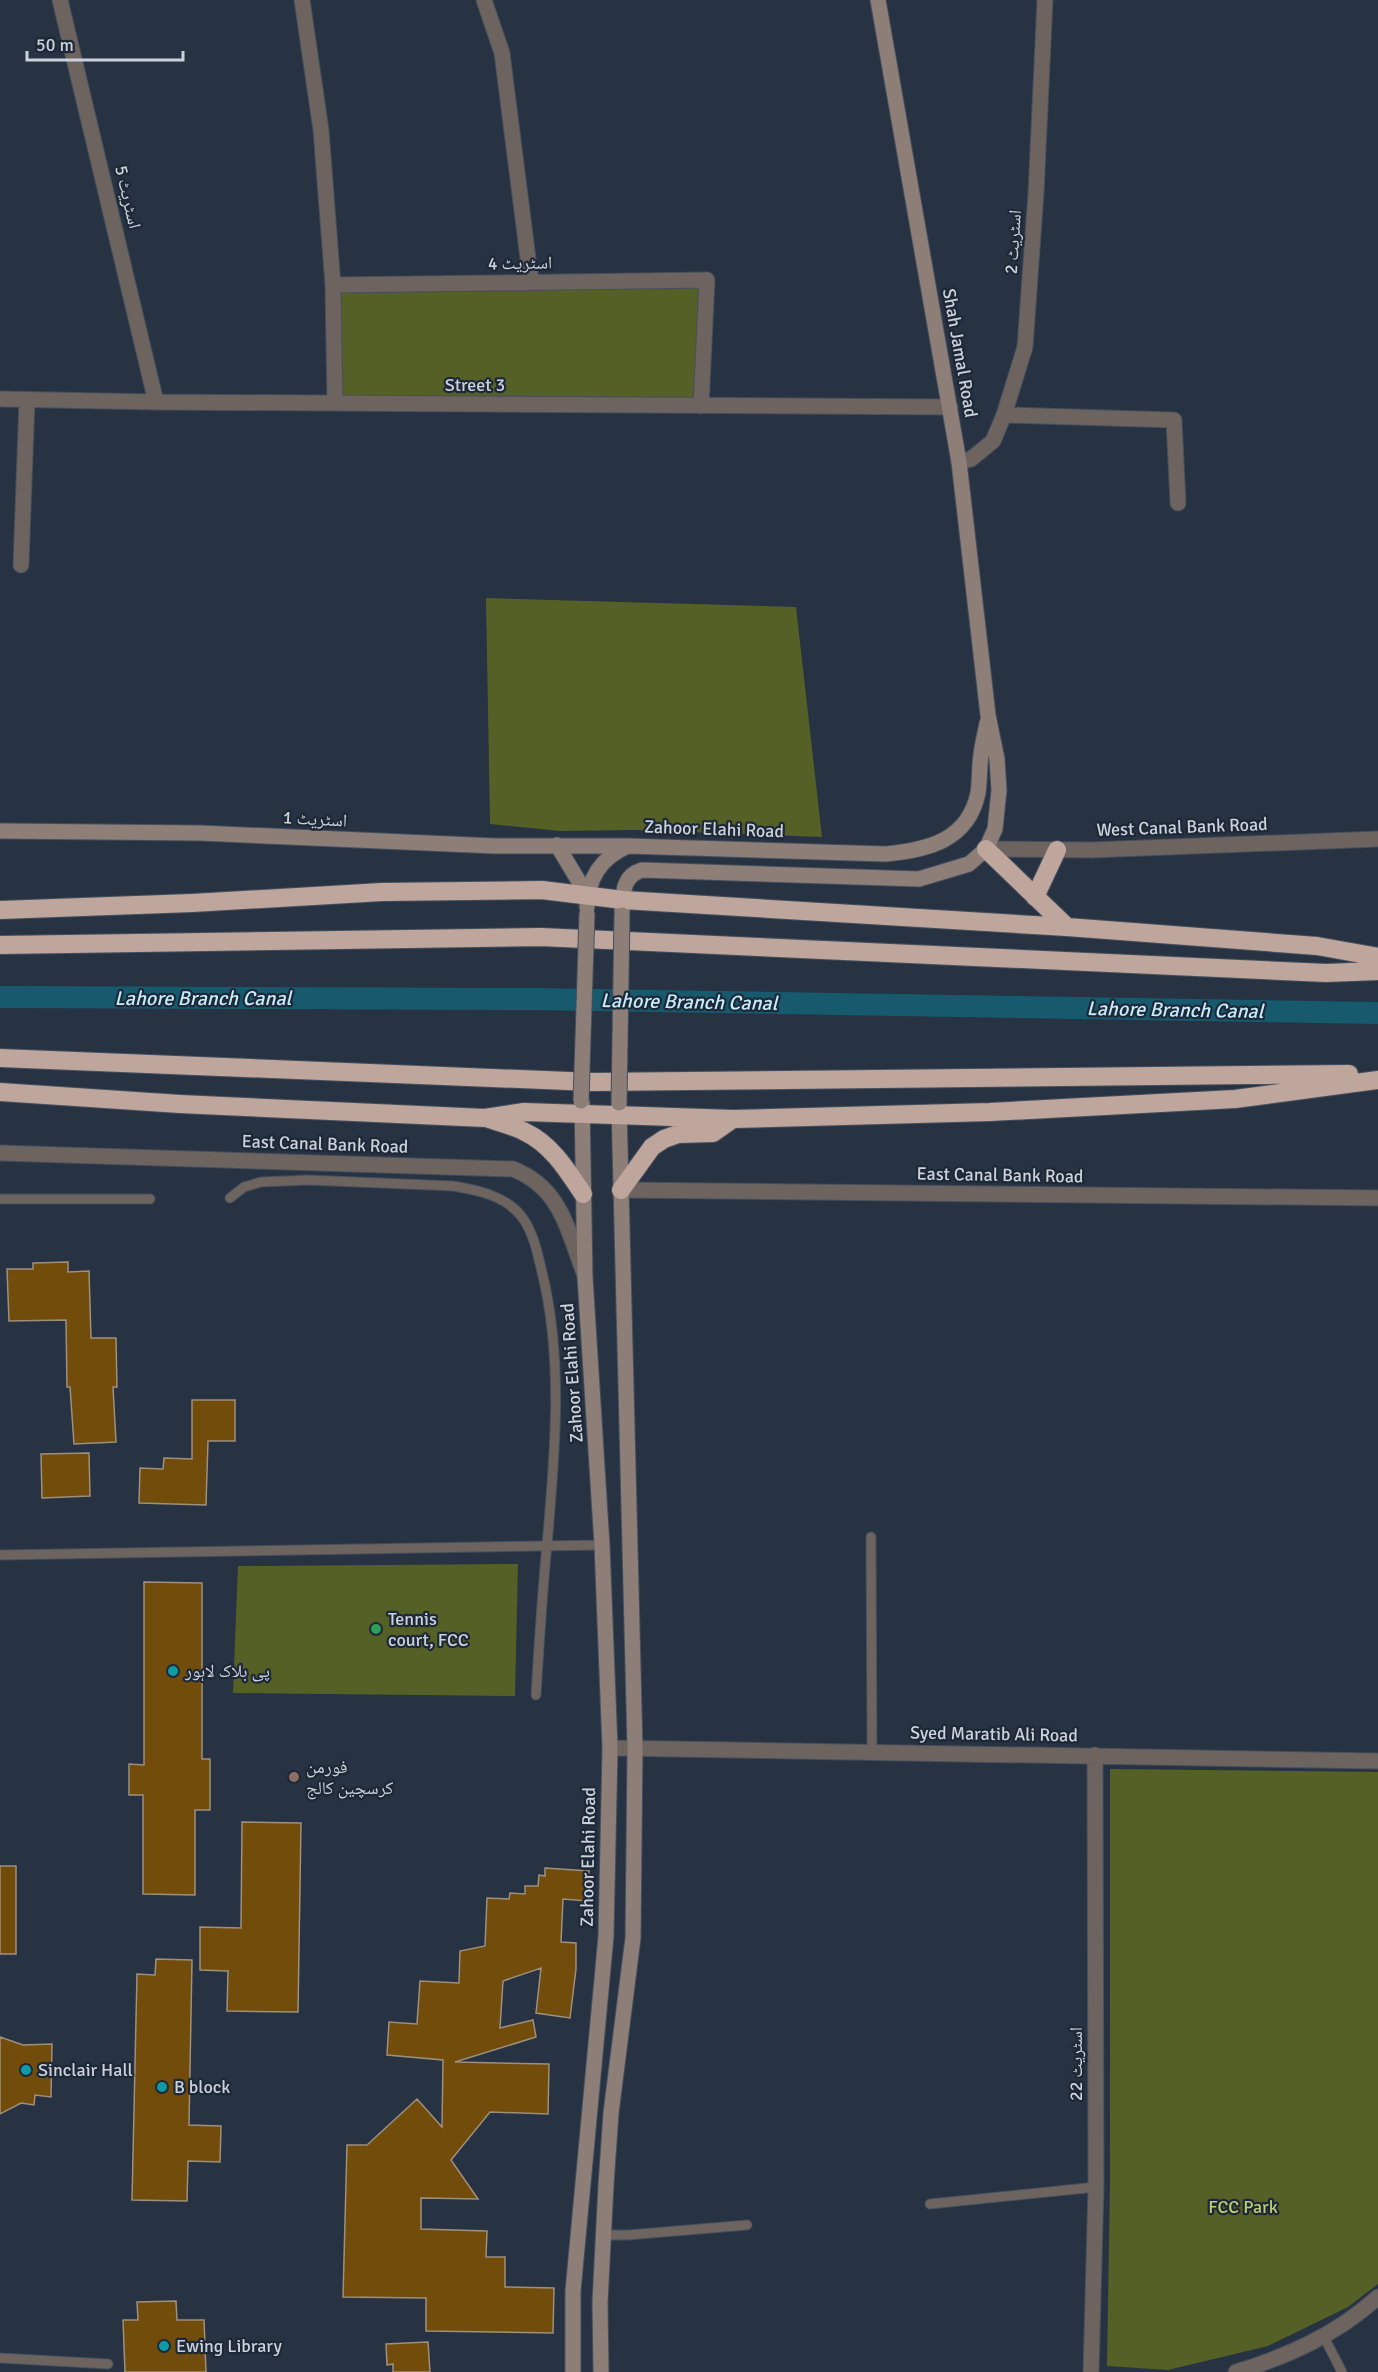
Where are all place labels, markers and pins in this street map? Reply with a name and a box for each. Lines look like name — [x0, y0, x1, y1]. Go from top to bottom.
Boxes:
place label: Tennis court, FCC — [388, 1608, 469, 1651]
marker: Tennis court, FCC — [369, 1622, 383, 1636]
place label: پی بلاک لاہور — [184, 1660, 270, 1682]
marker: پی بلاک لاہور — [166, 1664, 180, 1678]
place label: فورمن کرسچین کالج — [306, 1756, 394, 1800]
marker: فورمن کرسچین کالج — [287, 1770, 301, 1784]
place label: Sinclair Hall — [38, 2059, 133, 2081]
marker: Sinclair Hall — [19, 2063, 33, 2077]
place label: B block — [174, 2076, 230, 2098]
marker: B block — [155, 2080, 169, 2094]
place label: Ewing Library — [176, 2335, 282, 2357]
marker: Ewing Library — [157, 2339, 171, 2353]

